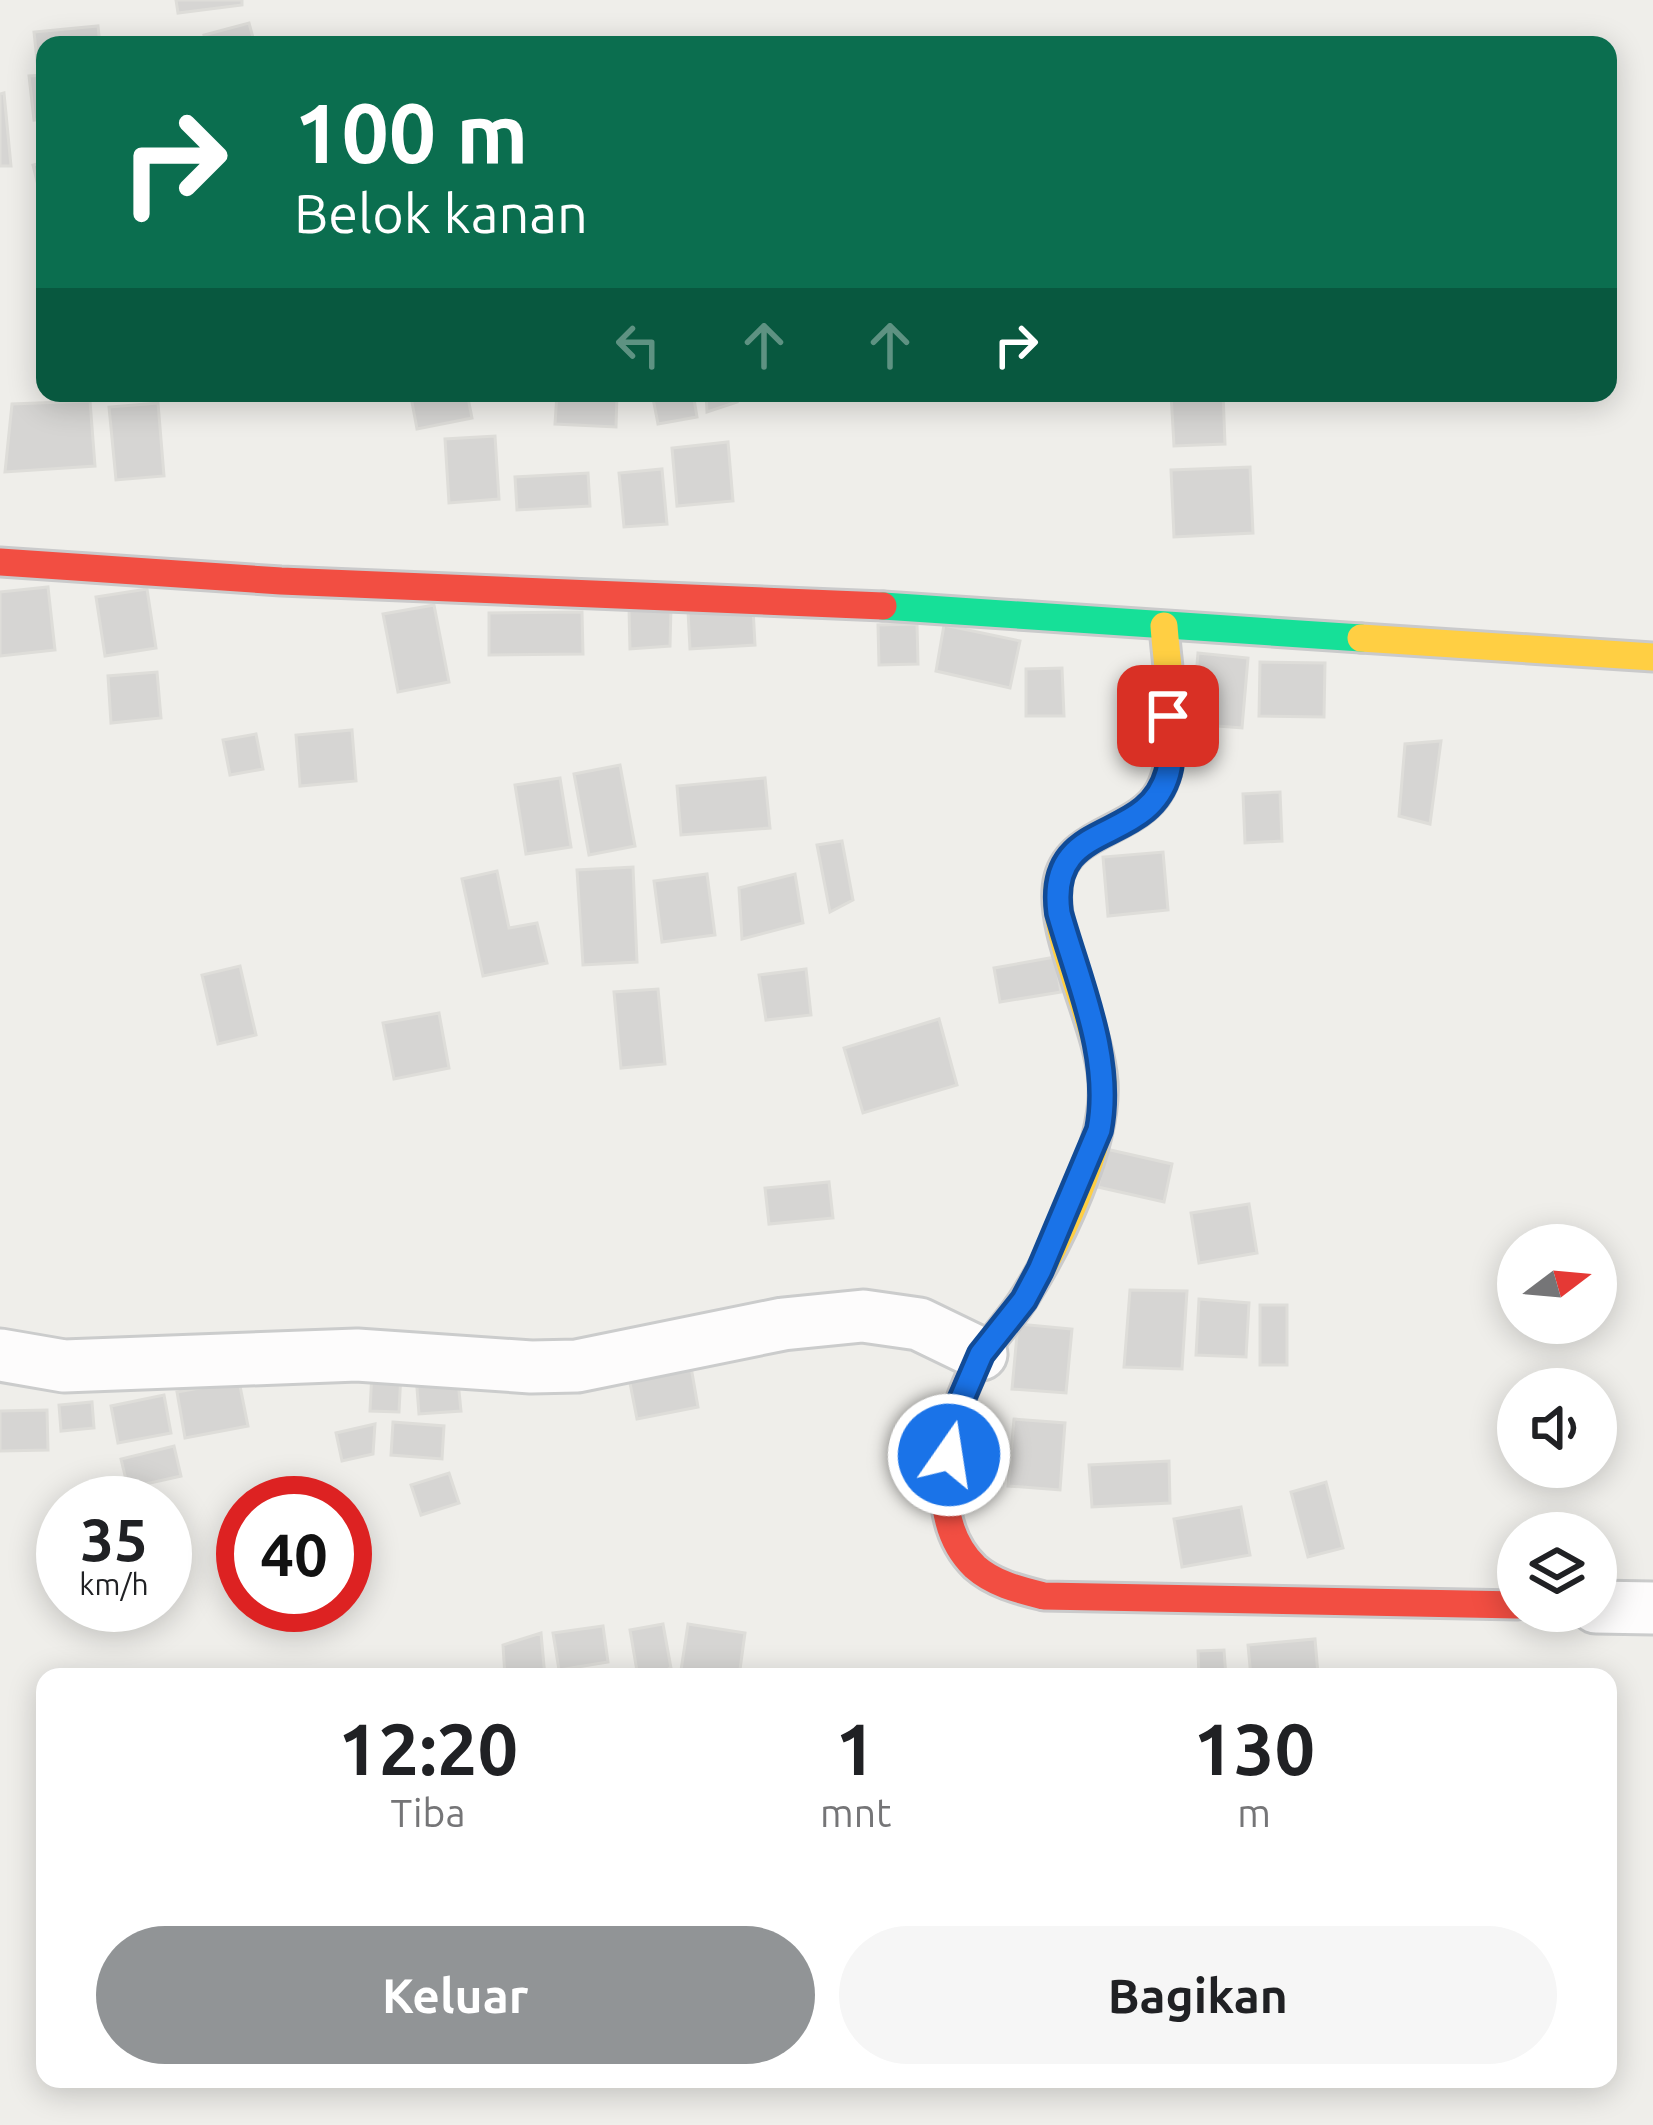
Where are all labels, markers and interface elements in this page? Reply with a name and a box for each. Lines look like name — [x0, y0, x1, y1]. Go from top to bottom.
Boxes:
icon: right — [96, 84, 252, 240]
text: 100 m — [294, 85, 528, 179]
text: Belok kanan — [294, 183, 588, 243]
icon: left — [605, 312, 671, 378]
icon: ahead — [731, 312, 797, 378]
icon: ahead — [857, 312, 923, 378]
icon: right — [983, 312, 1049, 378]
pin — [1117, 665, 1219, 767]
icon: arrive — [1135, 683, 1201, 749]
north arrow — [1497, 1224, 1617, 1344]
map controls — [1497, 1224, 1617, 1632]
button: sound — [1497, 1368, 1617, 1488]
position arrow — [886, 1392, 1012, 1518]
speed limit sign: 40 — [216, 1476, 372, 1632]
text: 35 — [80, 1505, 148, 1572]
button: layers — [1497, 1512, 1617, 1632]
text: km/h — [79, 1567, 149, 1601]
text: 12:20 — [338, 1708, 518, 1789]
text: 1 — [835, 1708, 876, 1789]
text: 130 — [1193, 1708, 1315, 1789]
text: Tiba — [391, 1791, 465, 1834]
text: mnt — [820, 1791, 891, 1834]
text: m — [1237, 1791, 1271, 1834]
button: Keluar — [96, 1926, 815, 2064]
button: Bagikan — [839, 1926, 1557, 2064]

